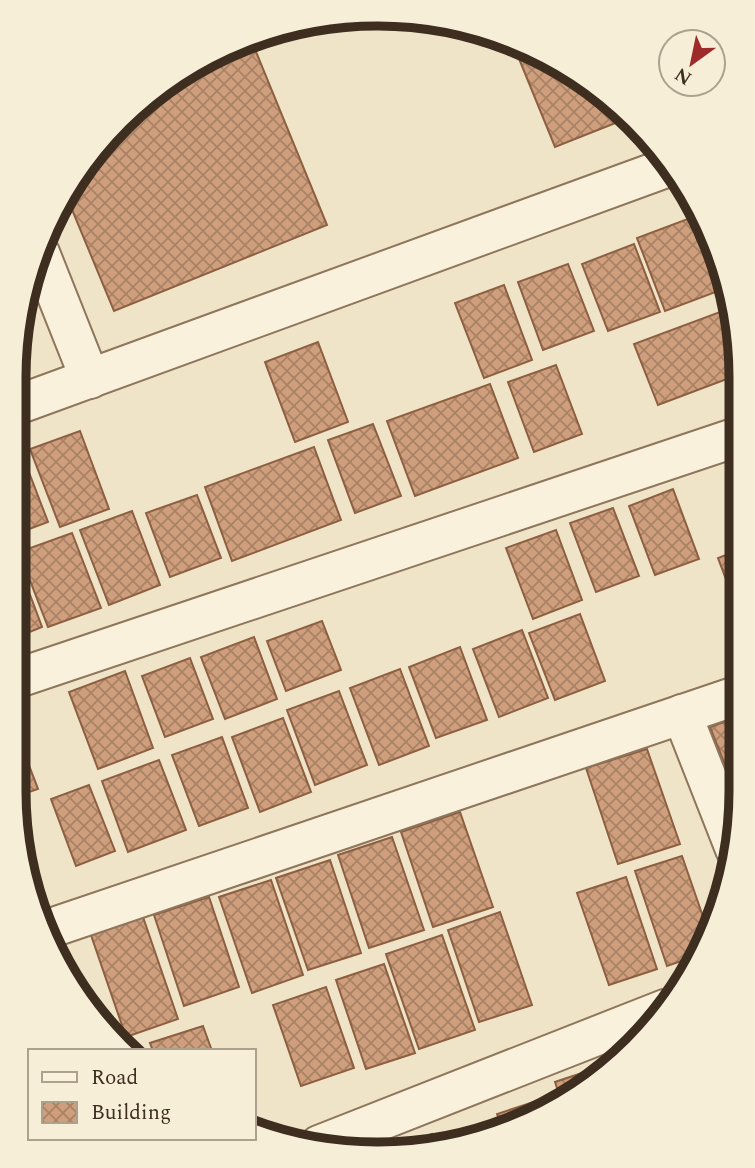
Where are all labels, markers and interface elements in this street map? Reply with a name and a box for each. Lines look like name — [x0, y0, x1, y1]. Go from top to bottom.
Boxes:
north arrow — [657, 28, 727, 98]
text: N — [669, 60, 698, 92]
legend — [28, 1049, 256, 1140]
text: Road — [91, 1062, 138, 1094]
text: Building — [91, 1097, 171, 1129]

